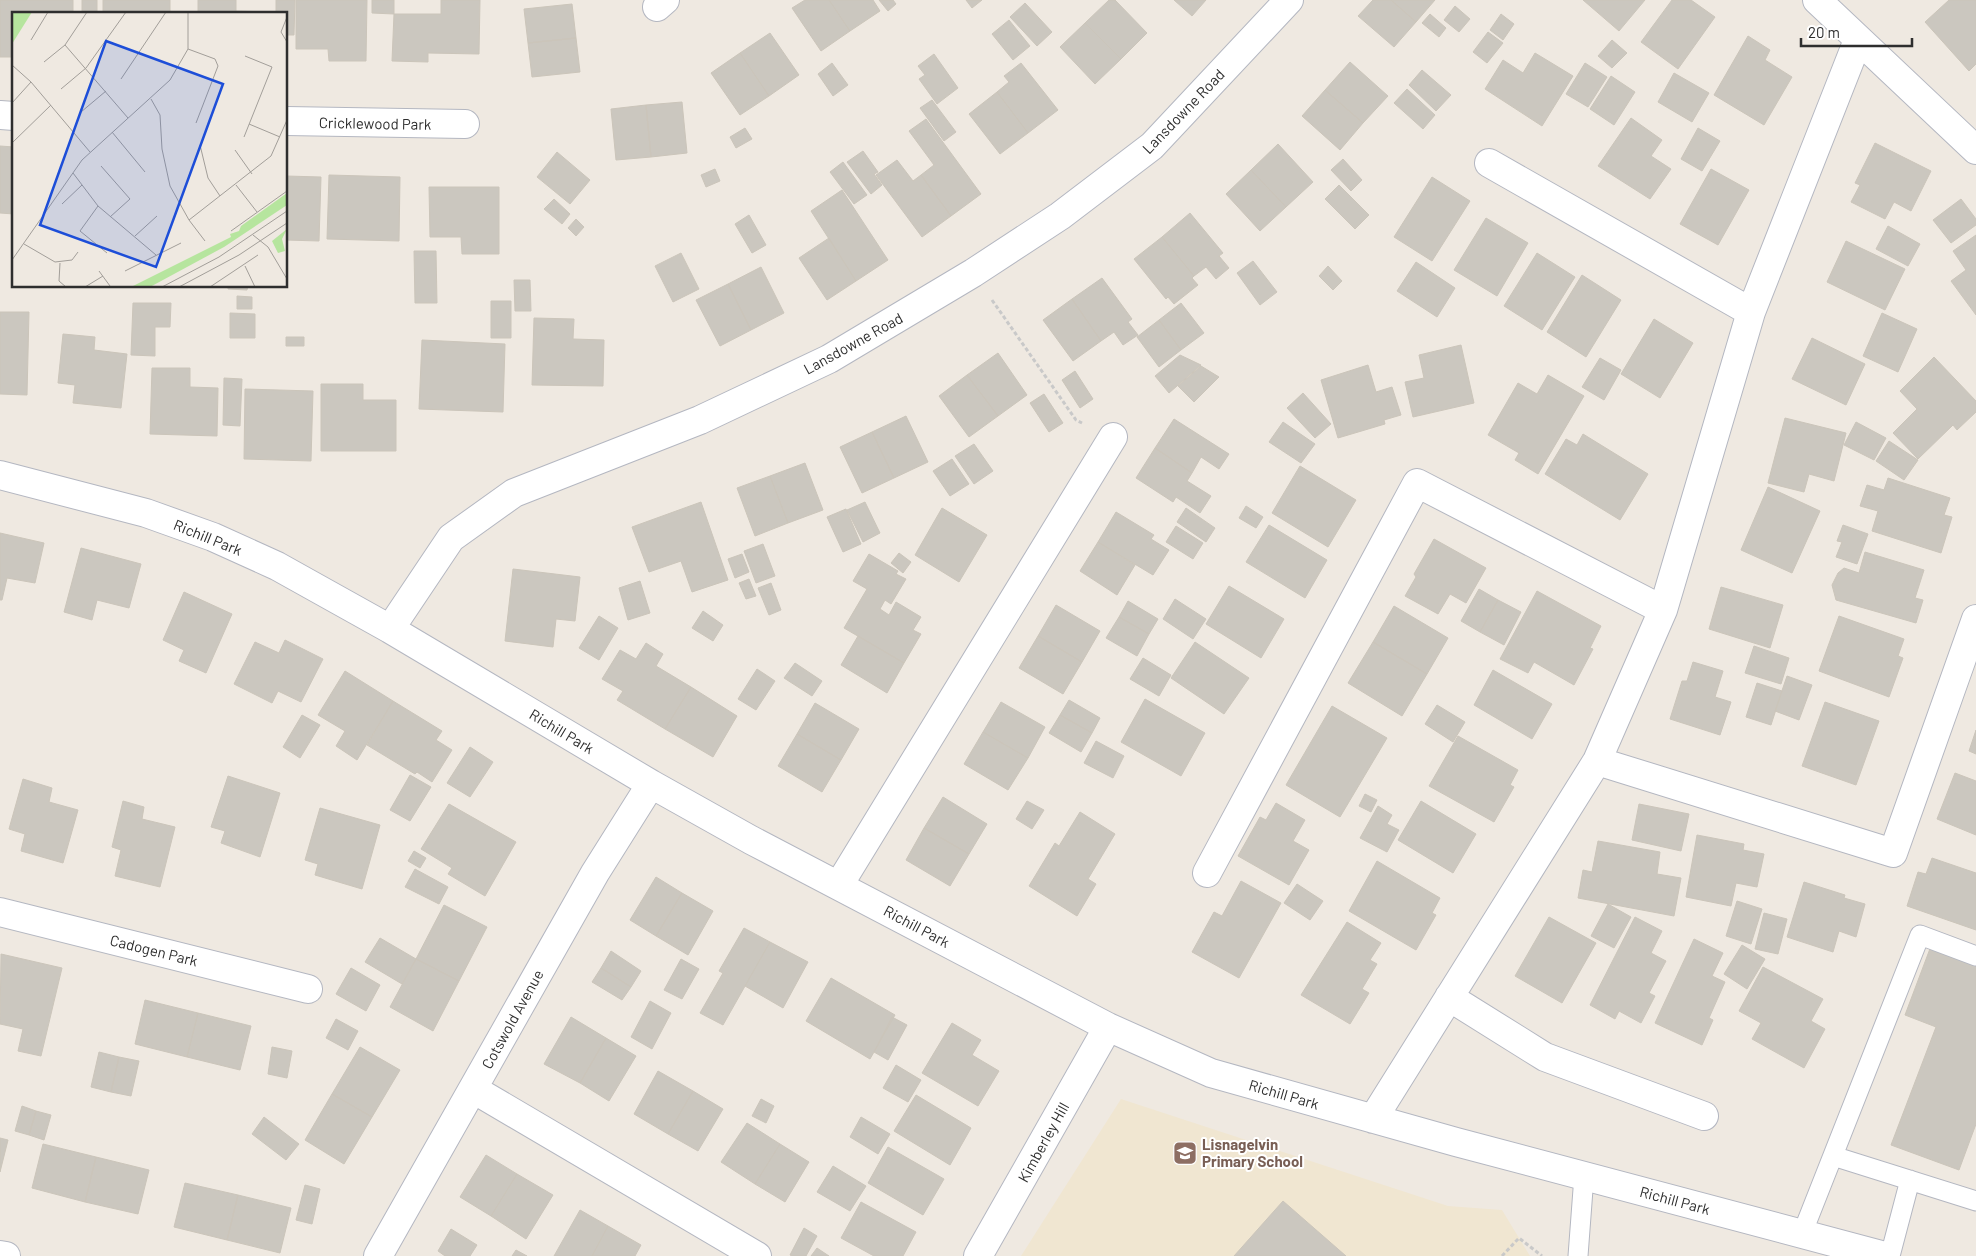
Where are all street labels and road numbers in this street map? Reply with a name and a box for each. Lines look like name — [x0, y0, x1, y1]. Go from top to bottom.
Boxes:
street label: Lansdowne Road — [1138, 65, 1228, 157]
street label: Cricklewood Park — [319, 113, 432, 133]
street label: Lansdowne Road — [800, 308, 906, 378]
street label: Richill Park — [171, 515, 245, 559]
street label: Richill Park — [526, 705, 598, 758]
street label: Richill Park — [881, 901, 953, 951]
street label: Cadogen Park — [108, 930, 200, 970]
street label: Cotswold Avenue — [477, 966, 547, 1072]
street label: Richill Park — [1247, 1075, 1322, 1113]
street label: Kimberley Hill — [1014, 1099, 1072, 1185]
street label: Richill Park — [1638, 1182, 1713, 1218]

